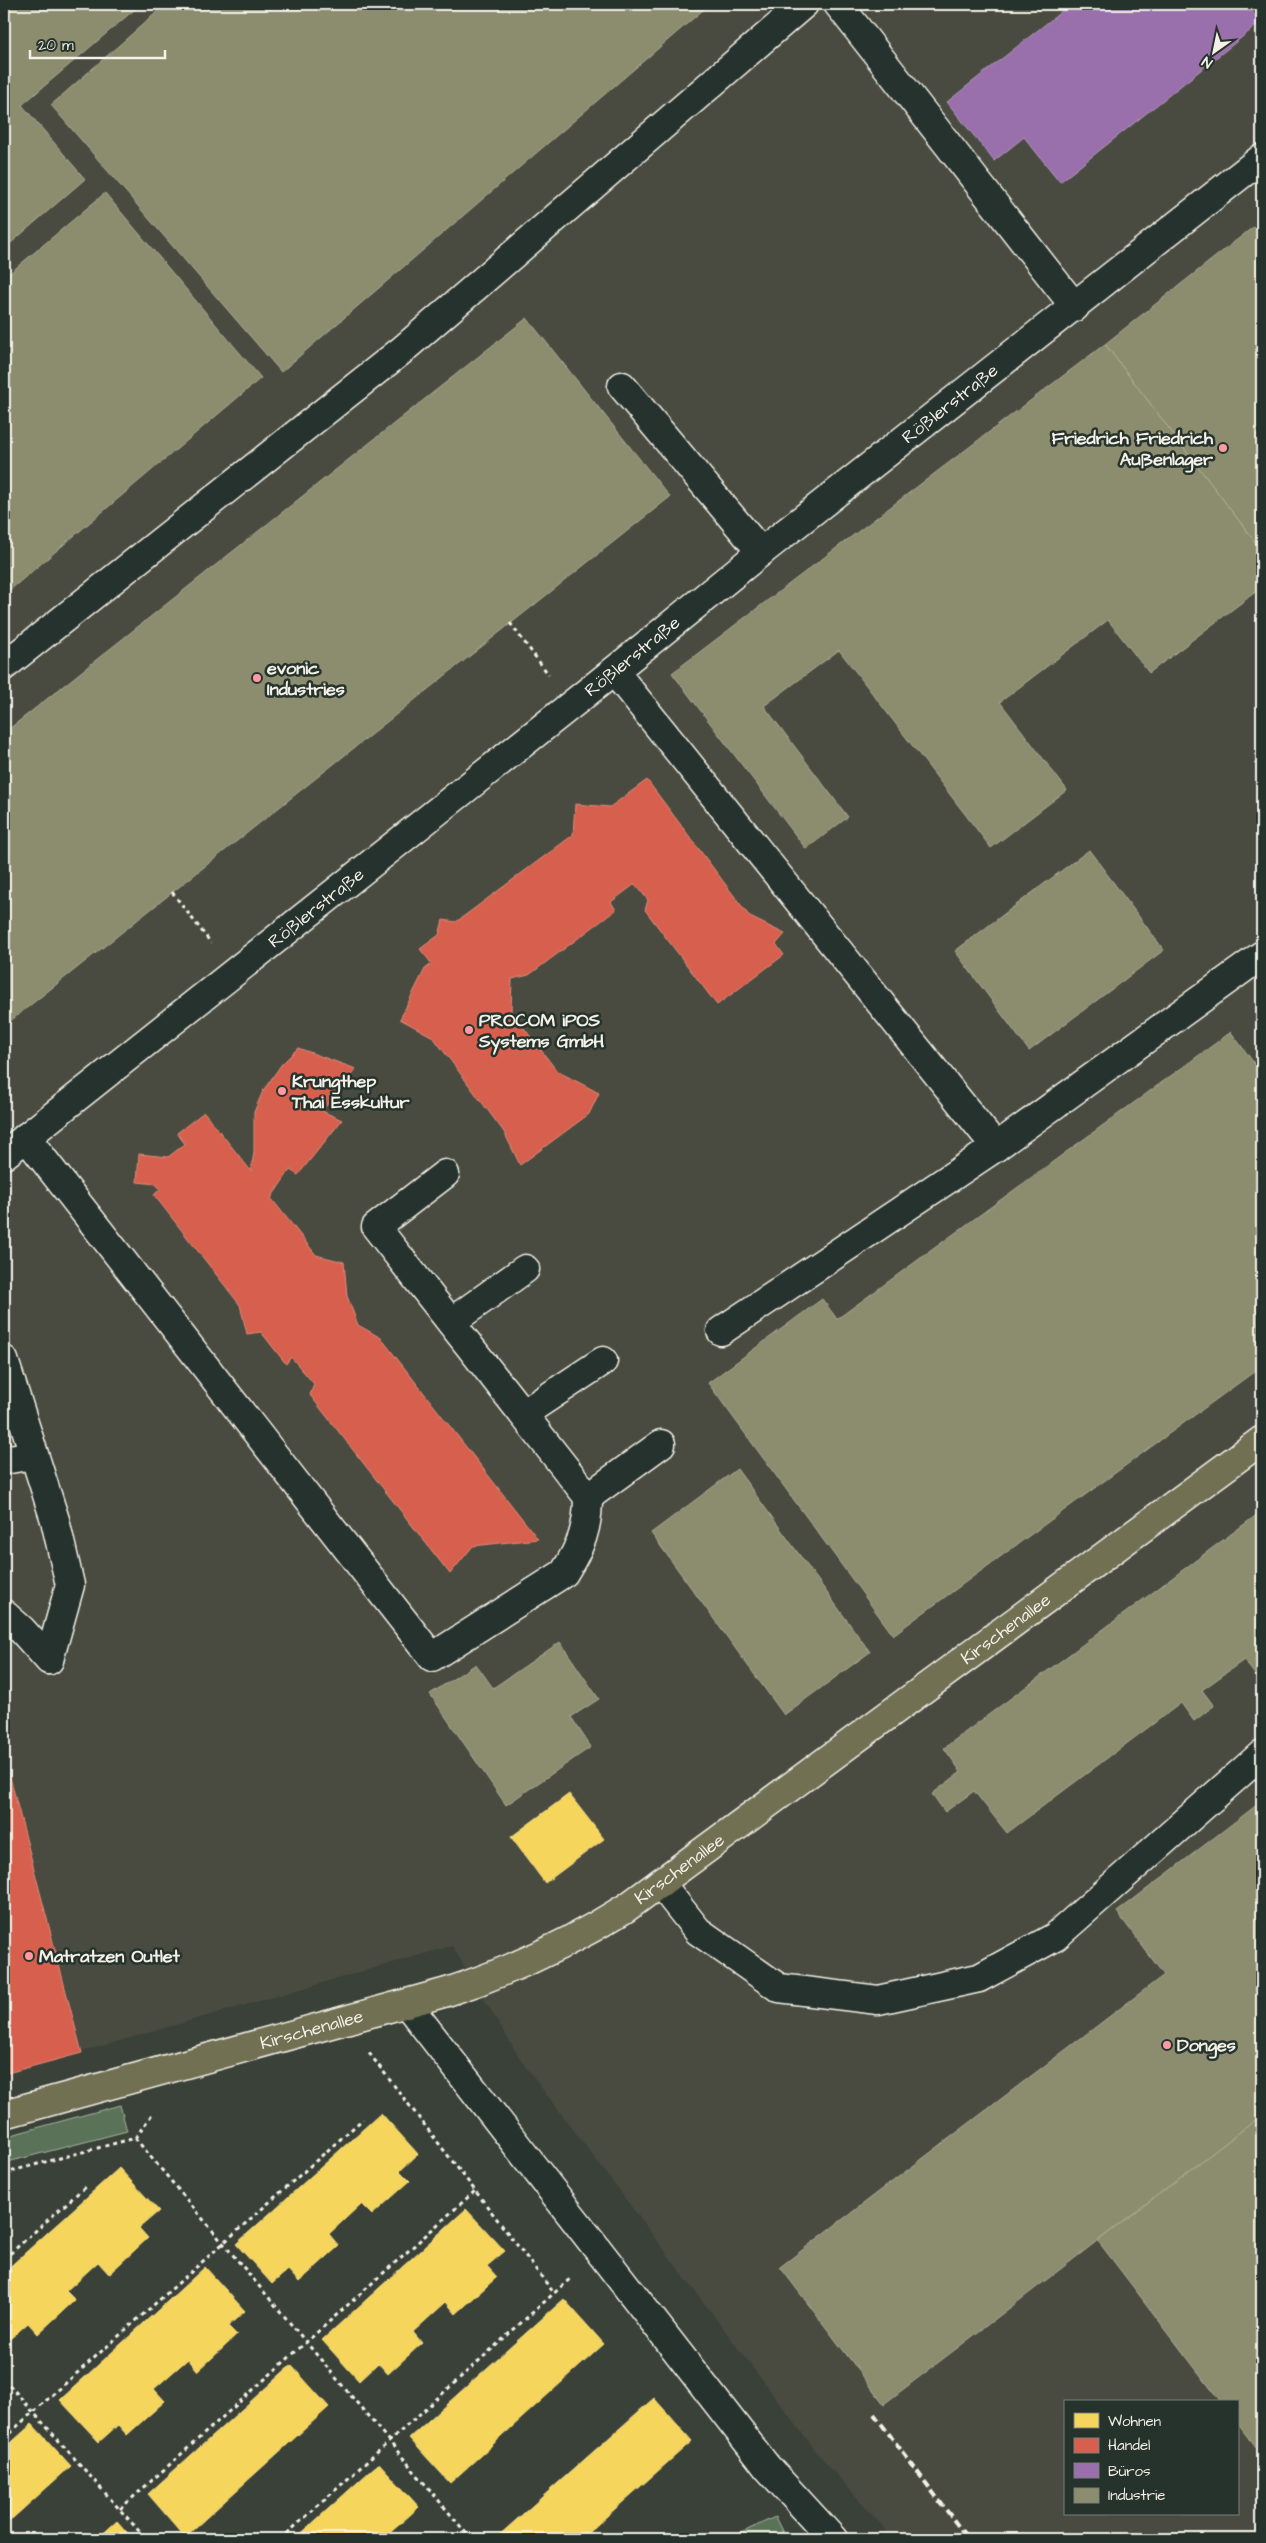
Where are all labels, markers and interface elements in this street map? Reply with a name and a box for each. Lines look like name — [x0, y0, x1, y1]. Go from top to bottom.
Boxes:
scale bar — [30, 28, 165, 60]
north arrow — [1188, 28, 1238, 78]
text: 20 m — [38, 35, 74, 56]
text: N — [1198, 51, 1217, 73]
street label: Rößlerstraße — [896, 358, 1003, 449]
place label: Friedrich Friedrich Außenlager — [1052, 426, 1214, 473]
marker: Friedrich Friedrich Außenlager — [1217, 442, 1229, 454]
street label: Rößlerstraße — [579, 610, 685, 702]
place label: evonic Industries — [267, 656, 345, 702]
marker: evonic Industries — [251, 672, 263, 684]
street label: Rößlerstraße — [262, 862, 369, 954]
place label: PROCOM iPOS Systems GmbH — [478, 1008, 604, 1055]
marker: PROCOM iPOS Systems GmbH — [463, 1024, 475, 1036]
place label: Krungthep Thai Esskultur — [291, 1069, 409, 1115]
marker: Krungthep Thai Esskultur — [276, 1085, 288, 1097]
street label: Kirschenallee — [955, 1587, 1056, 1670]
street label: Kirschenallee — [629, 1827, 730, 1910]
place label: Matratzen Outlet — [39, 1944, 181, 1969]
marker: Matratzen Outlet — [23, 1950, 35, 1962]
street label: Kirschenallee — [257, 2003, 366, 2055]
place label: Donges — [1177, 2033, 1236, 2059]
marker: Donges — [1161, 2039, 1173, 2051]
legend — [1064, 2400, 1238, 2516]
text: Wohnen — [1108, 2411, 1162, 2432]
text: Handel — [1108, 2435, 1150, 2456]
text: Büros — [1108, 2461, 1151, 2482]
text: Industrie — [1108, 2485, 1165, 2506]

